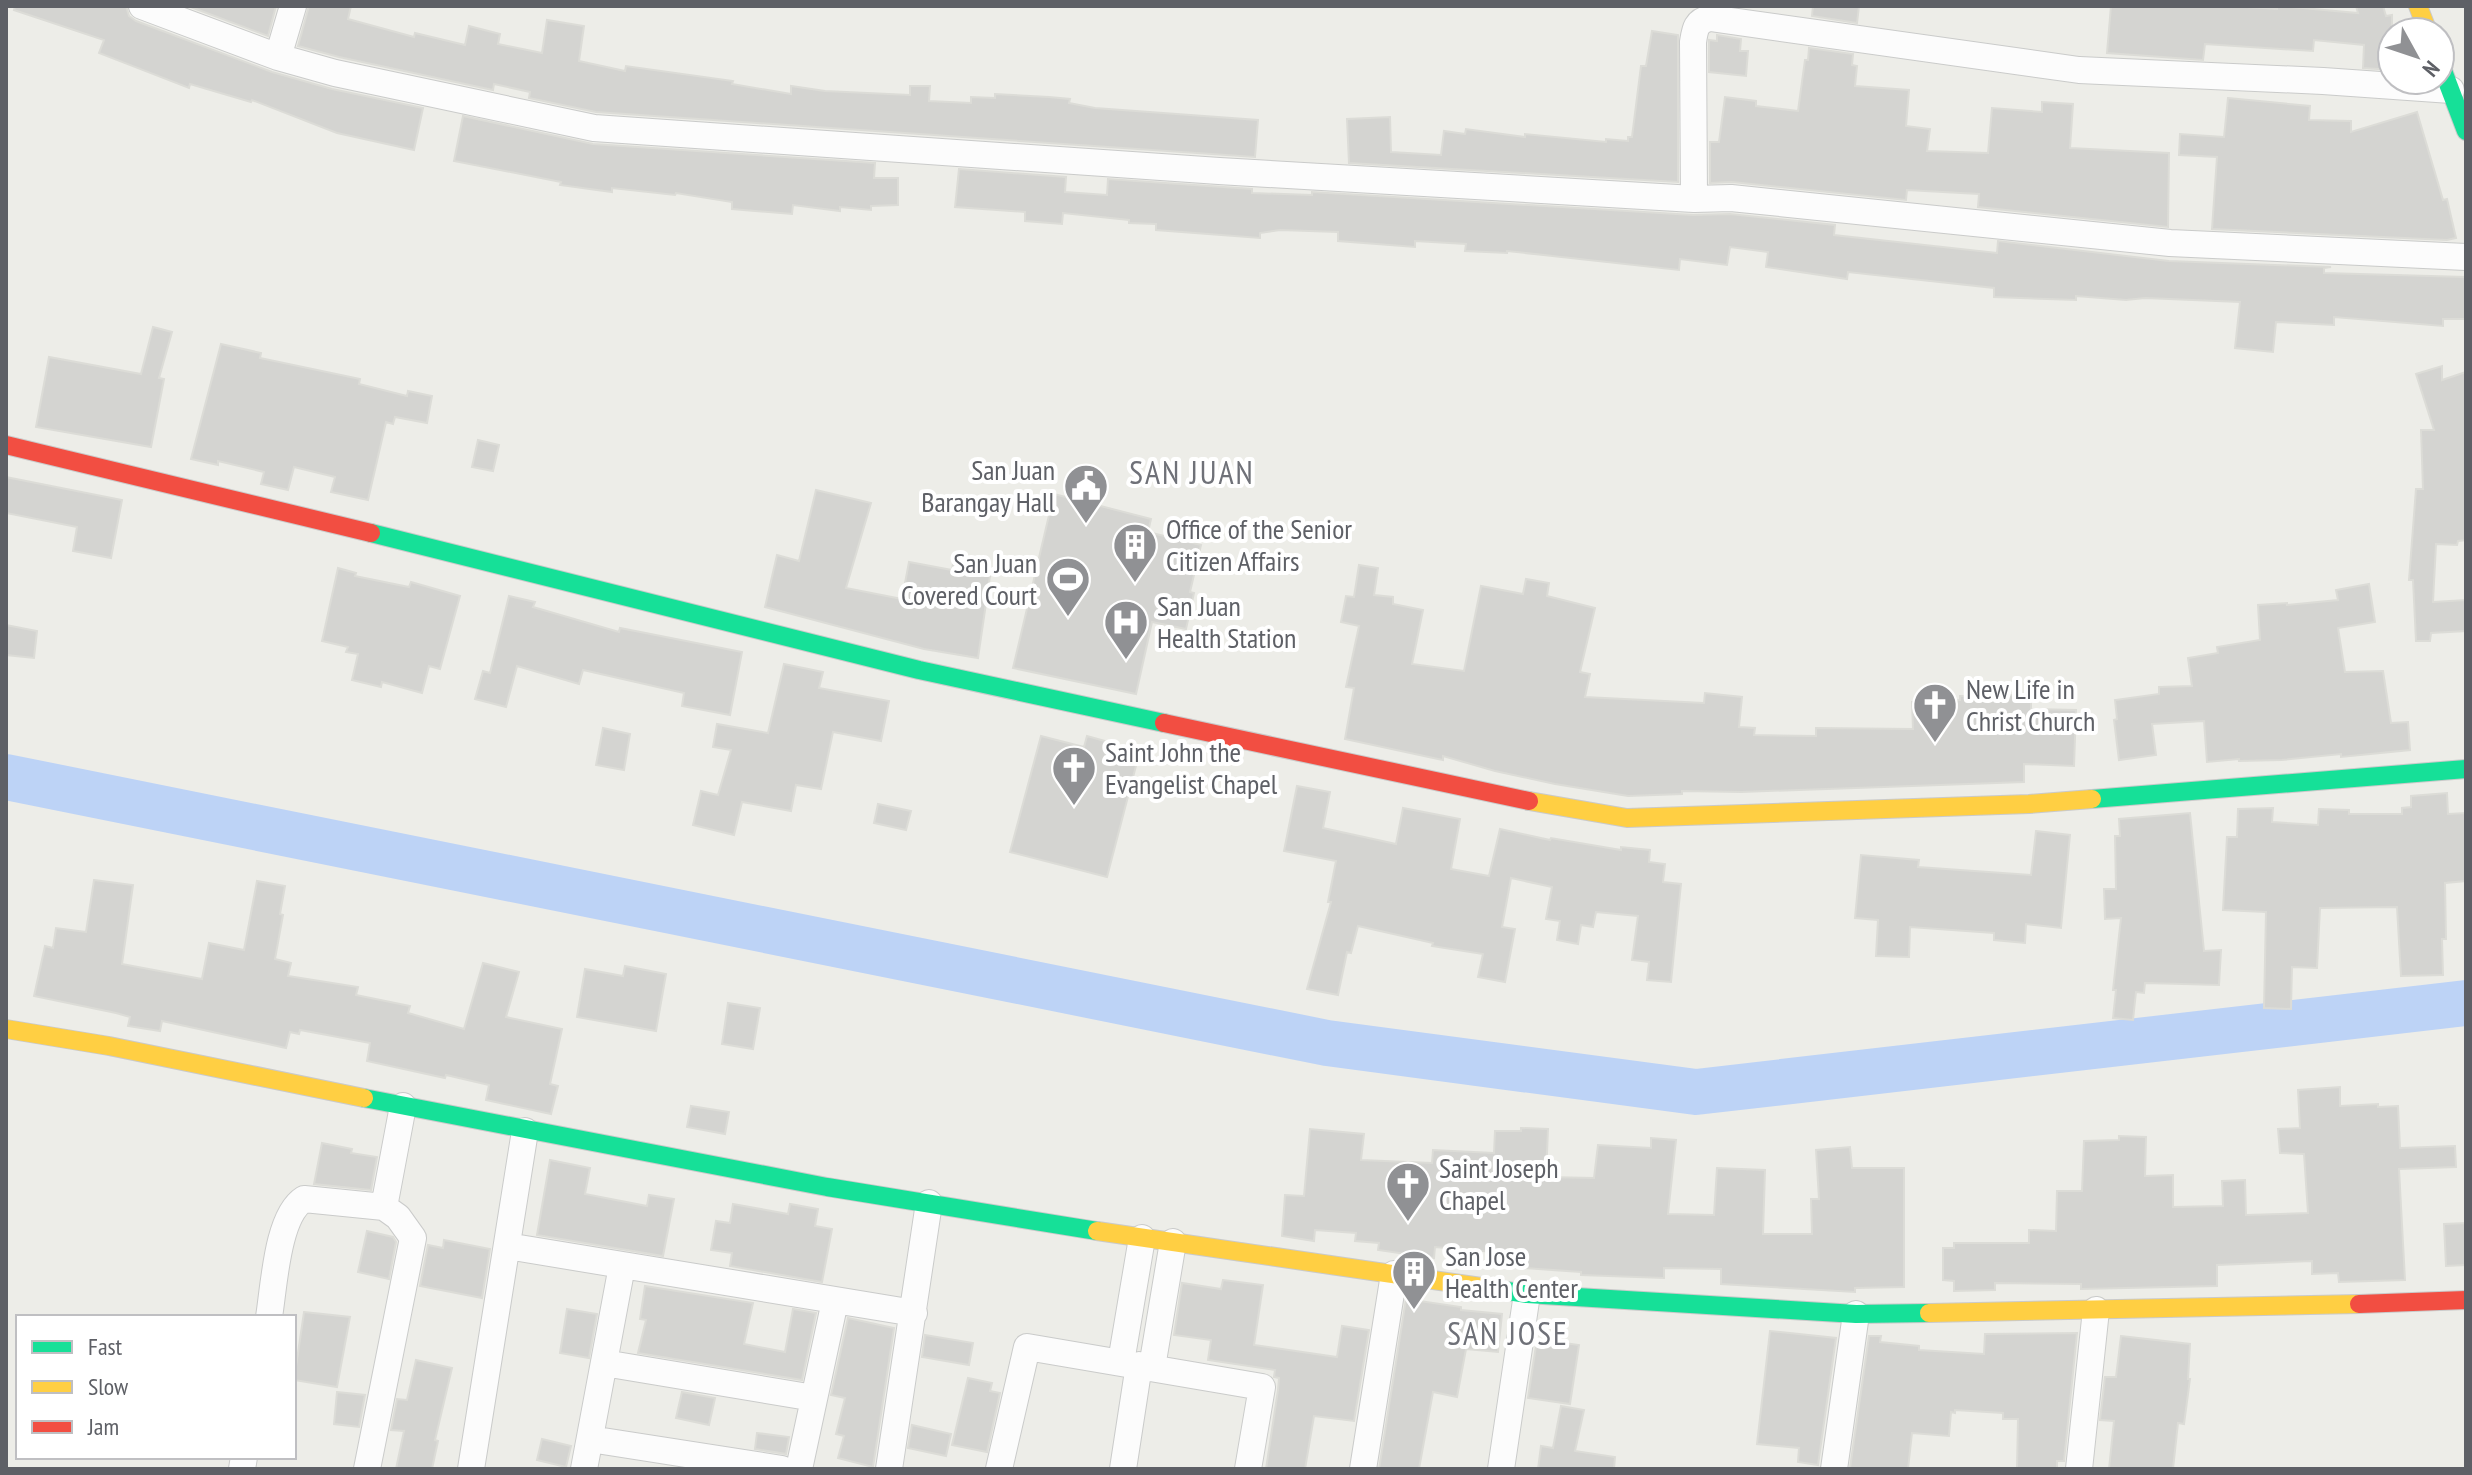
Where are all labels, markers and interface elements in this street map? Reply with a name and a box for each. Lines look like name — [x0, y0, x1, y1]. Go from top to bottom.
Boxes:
north arrow — [2376, 16, 2456, 96]
text: N — [2417, 55, 2446, 82]
place label: San Juan Barangay Hall — [921, 451, 1055, 520]
district label: SAN JUAN — [1129, 451, 1255, 493]
public building icon: San Juan Barangay Hall — [1062, 462, 1110, 525]
place label: Office of the Senior Citizen Affairs — [1166, 510, 1352, 579]
building icon: Office of the Senior Citizen Affairs — [1111, 521, 1159, 584]
place label: San Juan Covered Court — [901, 544, 1037, 613]
sports icon: San Juan Covered Court — [1044, 555, 1092, 618]
place label: San Juan Health Station — [1157, 587, 1296, 656]
hospital icon: San Juan Health Station — [1102, 598, 1150, 661]
place label: New Life in Christ Church — [1966, 670, 2095, 739]
church icon: New Life in Christ Church — [1911, 681, 1959, 744]
place label: Saint John the Evangelist Chapel — [1105, 733, 1278, 802]
church icon: Saint John the Evangelist Chapel — [1050, 744, 1098, 807]
place label: Saint Joseph Chapel — [1439, 1149, 1559, 1218]
church icon: Saint Joseph Chapel — [1384, 1160, 1432, 1223]
place label: San Jose Health Center — [1445, 1237, 1578, 1306]
building icon: San Jose Health Center — [1390, 1248, 1438, 1311]
district label: SAN JOSE — [1447, 1312, 1569, 1354]
legend — [16, 1315, 296, 1459]
text: Fast — [88, 1331, 123, 1362]
text: Slow — [88, 1371, 129, 1402]
text: Jam — [87, 1411, 119, 1442]

